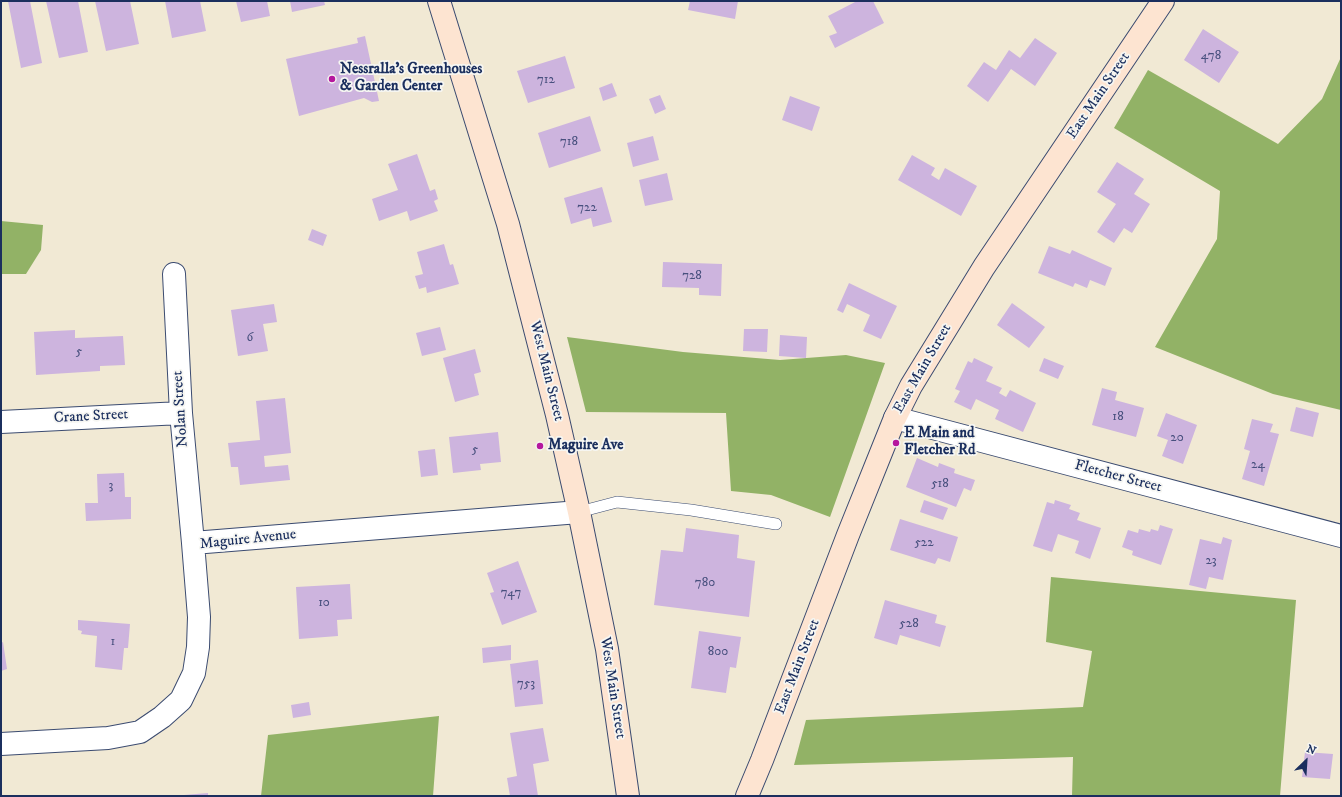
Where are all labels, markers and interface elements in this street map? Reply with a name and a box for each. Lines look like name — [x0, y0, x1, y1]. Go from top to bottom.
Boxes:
house number: 478 — [1201, 48, 1221, 64]
street label: East Main Street — [1063, 49, 1135, 143]
place label: Nessralla's Greenhouses & Garden Center — [340, 61, 482, 96]
house number: 712 — [537, 72, 555, 88]
marker: Nessralla's Greenhouses & Garden Center — [327, 74, 337, 84]
house number: 718 — [560, 134, 578, 150]
house number: 722 — [577, 200, 597, 216]
house number: 728 — [682, 268, 702, 284]
street label: West Main Street — [525, 319, 567, 423]
street label: East Main Street — [890, 321, 956, 417]
house number: 6 — [247, 330, 253, 346]
house number: 5 — [76, 344, 82, 360]
street label: Nolan Street — [169, 370, 193, 448]
street label: Crane Street — [53, 406, 129, 428]
house number: 18 — [1112, 409, 1124, 425]
place label: E Main and Fletcher Rd — [904, 425, 975, 460]
house number: 20 — [1170, 430, 1184, 446]
place label: Maguire Ave — [548, 437, 624, 455]
marker: E Main and Fletcher Rd — [891, 438, 901, 448]
marker: Maguire Ave — [535, 441, 545, 451]
house number: 5 — [472, 442, 478, 458]
street label: Fletcher Street — [1072, 457, 1164, 497]
house number: 24 — [1251, 457, 1265, 473]
house number: 518 — [931, 476, 949, 492]
house number: 3 — [109, 478, 113, 494]
street label: Maguire Avenue — [199, 526, 297, 554]
house number: 522 — [914, 535, 934, 551]
house number: 23 — [1205, 553, 1217, 569]
house number: 780 — [695, 575, 715, 591]
house number: 747 — [501, 585, 521, 601]
house number: 10 — [318, 595, 330, 611]
house number: 528 — [899, 616, 919, 632]
street label: East Main Street — [772, 617, 824, 717]
house number: 1 — [111, 634, 115, 650]
street label: West Main Street — [595, 636, 629, 740]
house number: 800 — [708, 644, 728, 660]
house number: 753 — [517, 676, 535, 692]
north arrow — [1286, 741, 1326, 781]
text: N — [1304, 742, 1318, 758]

